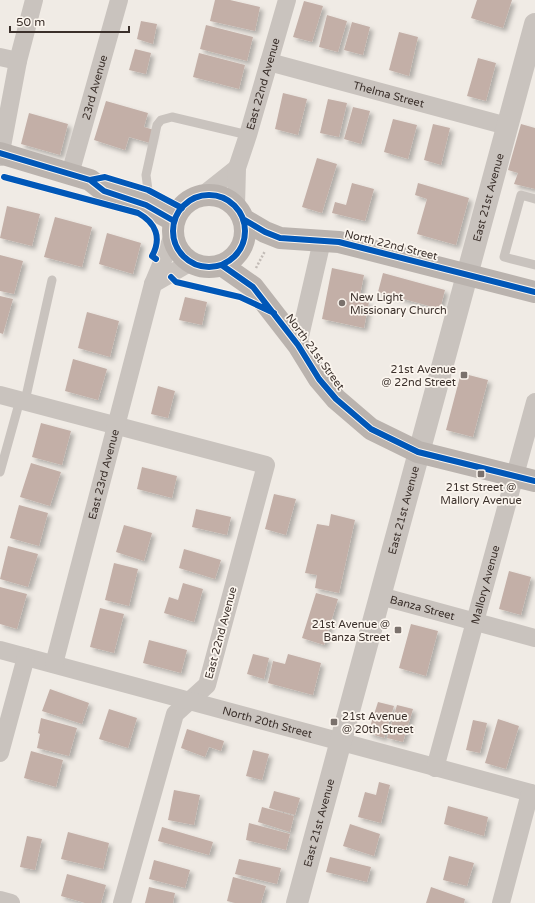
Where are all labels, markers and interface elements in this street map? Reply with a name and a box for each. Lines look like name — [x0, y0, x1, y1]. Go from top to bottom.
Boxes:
scale bar — [10, 8, 129, 34]
text: 50 m — [16, 15, 45, 29]
street label: East 22nd Avenue — [243, 36, 282, 131]
street label: 23rd Avenue — [79, 53, 110, 121]
street label: Thelma Street — [352, 78, 426, 110]
street label: East 21st Avenue — [470, 152, 506, 243]
street label: North 22nd Street — [343, 227, 439, 263]
place label: New Light Missionary Church — [350, 291, 447, 317]
marker: New Light Missionary Church — [337, 298, 347, 308]
street label: North 21st Street — [283, 311, 347, 393]
place label: 21st Avenue @ 22nd Street — [382, 363, 456, 389]
marker: 21st Avenue @ 22nd Street — [459, 370, 469, 380]
street label: East 23rd Avenue — [85, 428, 121, 521]
street label: East 21st Avenue — [385, 465, 422, 556]
marker: 21st Street @ Mallory Avenue — [476, 469, 486, 479]
place label: 21st Street @ Mallory Avenue — [440, 481, 522, 507]
street label: Mallory Avenue — [468, 544, 502, 626]
street label: East 22nd Avenue — [202, 585, 240, 681]
street label: Banza Street — [389, 593, 456, 622]
place label: 21st Avenue @ Banza Street — [312, 618, 390, 644]
marker: 21st Avenue @ Banza Street — [393, 625, 403, 635]
street label: North 20th Street — [221, 704, 314, 740]
place label: 21st Avenue @ 20th Street — [342, 710, 414, 736]
marker: 21st Avenue @ 20th Street — [329, 717, 339, 727]
street label: East 21st Avenue — [301, 777, 337, 869]

